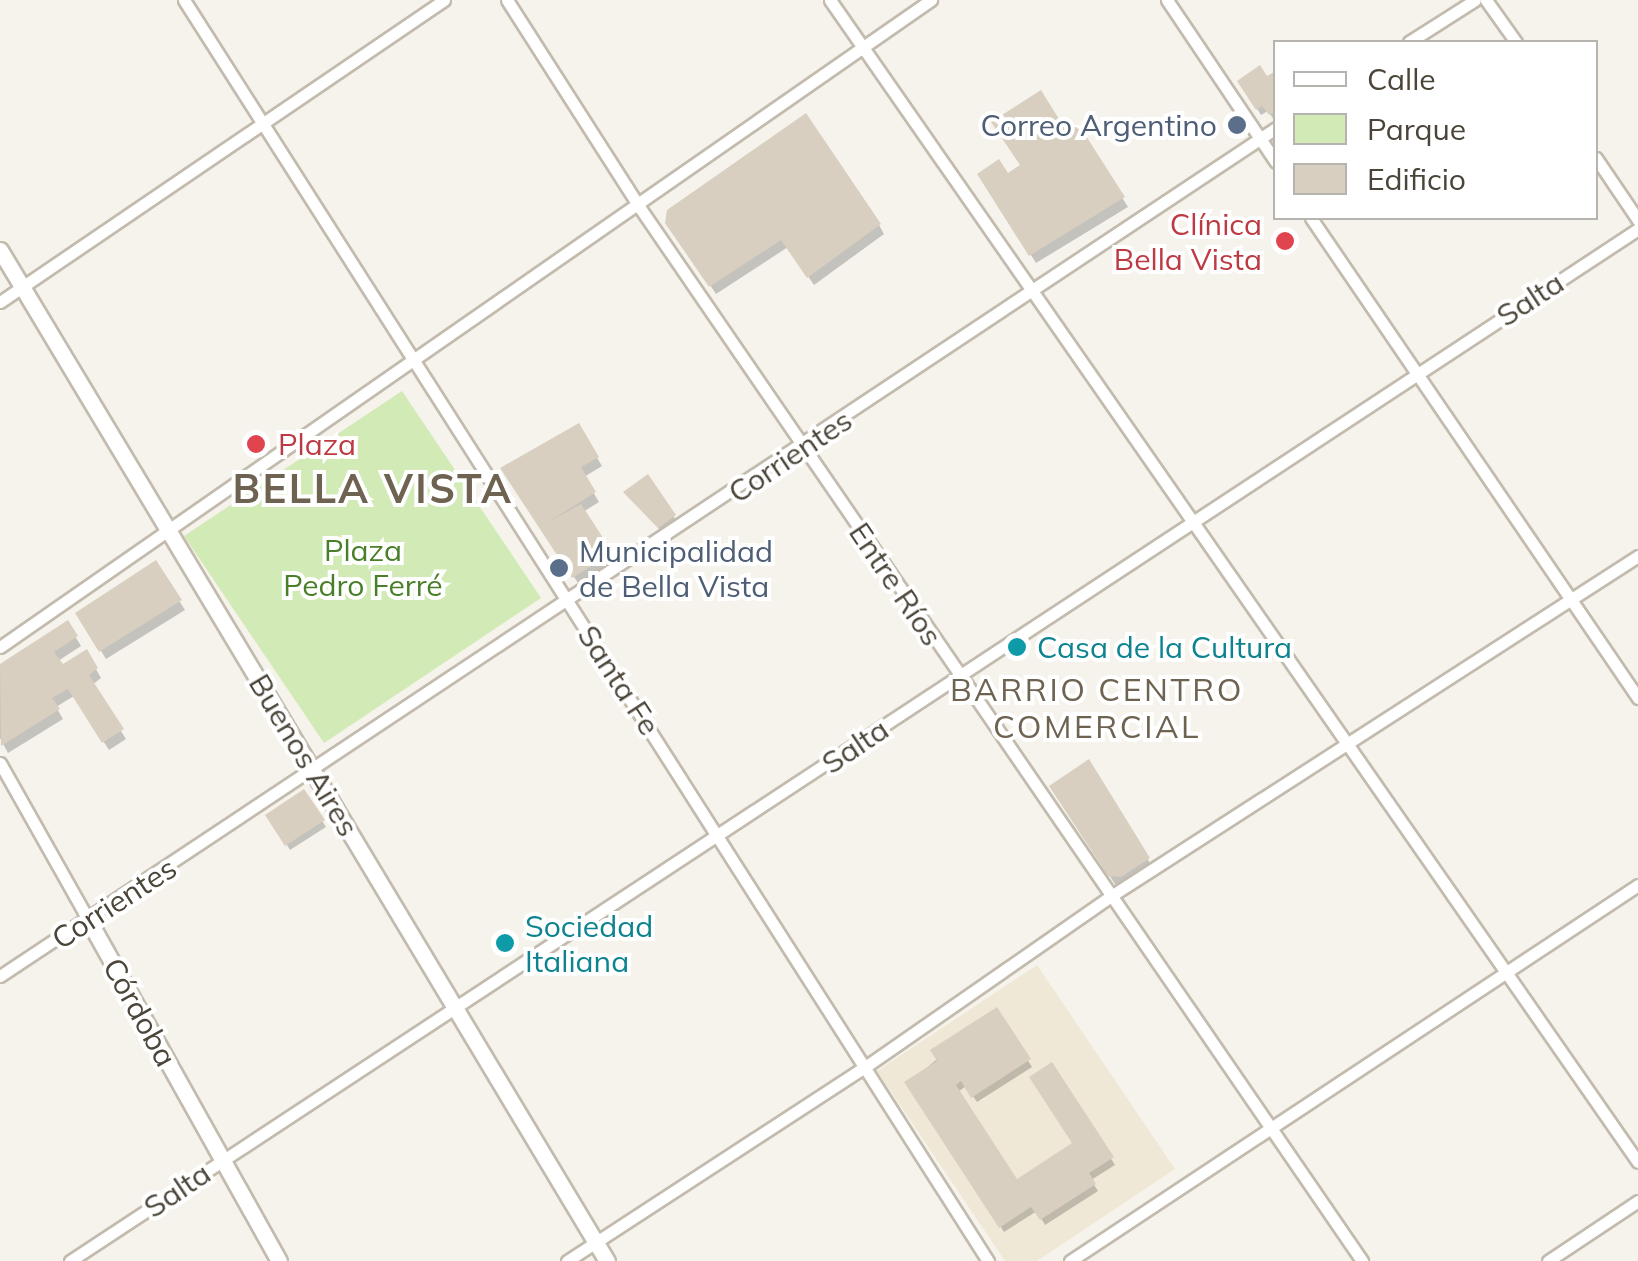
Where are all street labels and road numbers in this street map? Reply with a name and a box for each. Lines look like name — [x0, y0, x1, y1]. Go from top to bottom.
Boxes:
street label: Salta — [1490, 264, 1570, 334]
street label: Corrientes — [721, 402, 859, 510]
street label: Entre Ríos — [842, 516, 950, 652]
street label: Santa Fe — [570, 619, 668, 741]
street label: Buenos Aires — [242, 667, 366, 843]
street label: Salta — [815, 711, 895, 781]
street label: Corrientes — [45, 850, 183, 956]
street label: Córdoba — [96, 951, 184, 1073]
street label: Salta — [137, 1155, 217, 1225]

